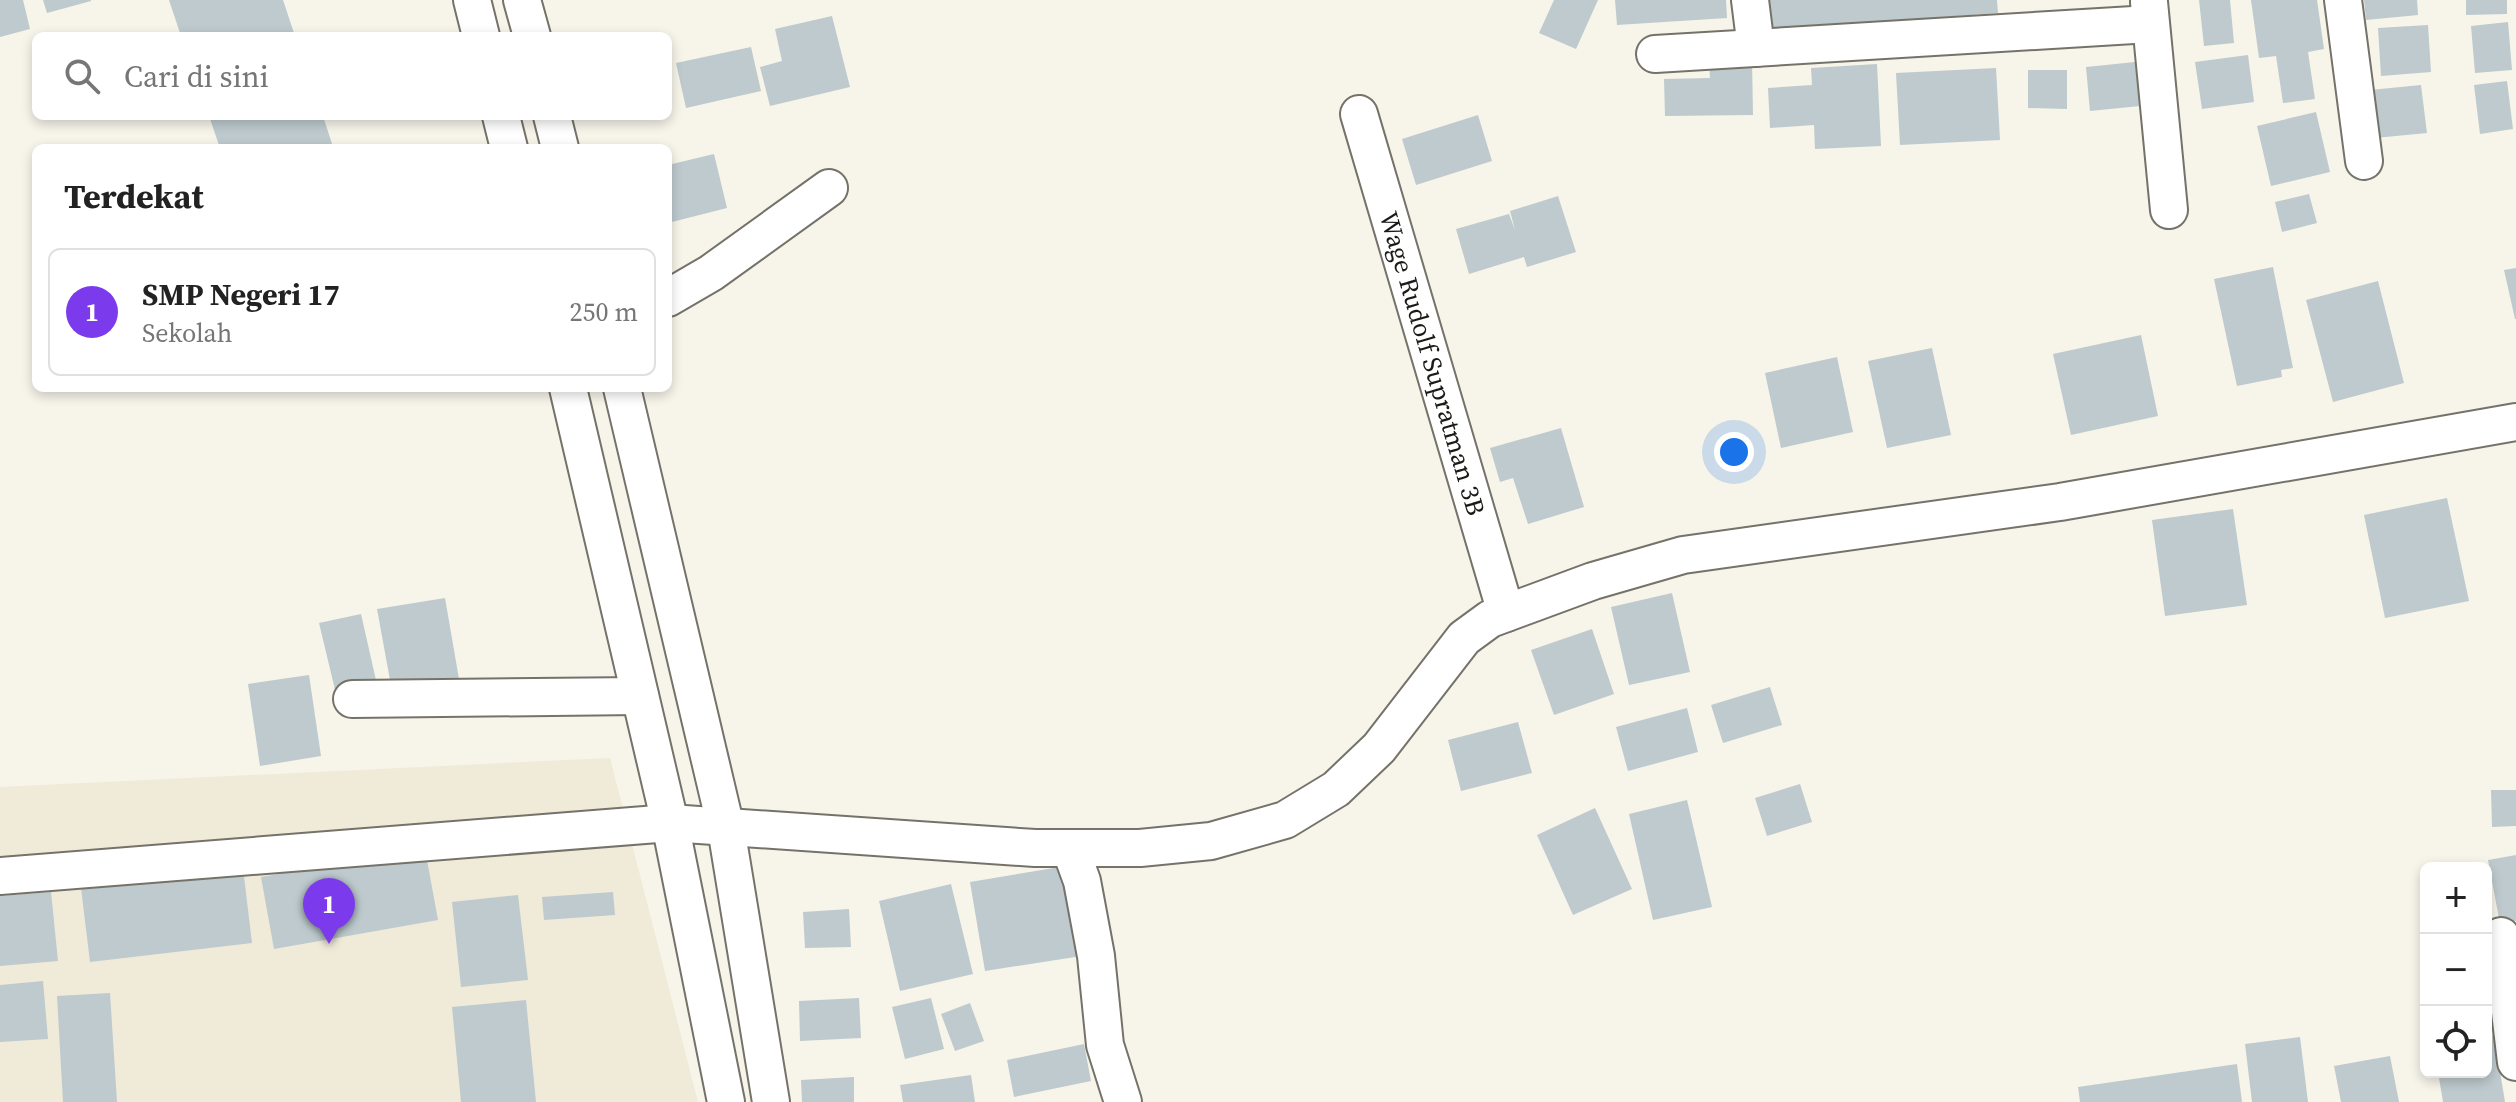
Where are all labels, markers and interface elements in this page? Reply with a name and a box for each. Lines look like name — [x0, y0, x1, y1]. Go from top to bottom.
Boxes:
search box — [32, 32, 672, 120]
icon: search — [60, 54, 104, 98]
text: Cari di sini — [124, 56, 269, 97]
text: Terdekat — [64, 173, 204, 219]
street label: Wage Rudolf Supratman 3B — [1371, 207, 1494, 520]
text: SMP Negeri 17 — [142, 274, 340, 315]
text: 1 — [85, 294, 99, 330]
text: 250 m — [570, 294, 638, 330]
text: Sekolah — [142, 315, 232, 351]
your location — [1714, 432, 1754, 472]
map controls — [2420, 862, 2492, 1078]
button: + — [2420, 862, 2492, 934]
pin: 1 — [303, 878, 355, 944]
button: − — [2420, 934, 2492, 1006]
button: locate — [2420, 1006, 2492, 1078]

